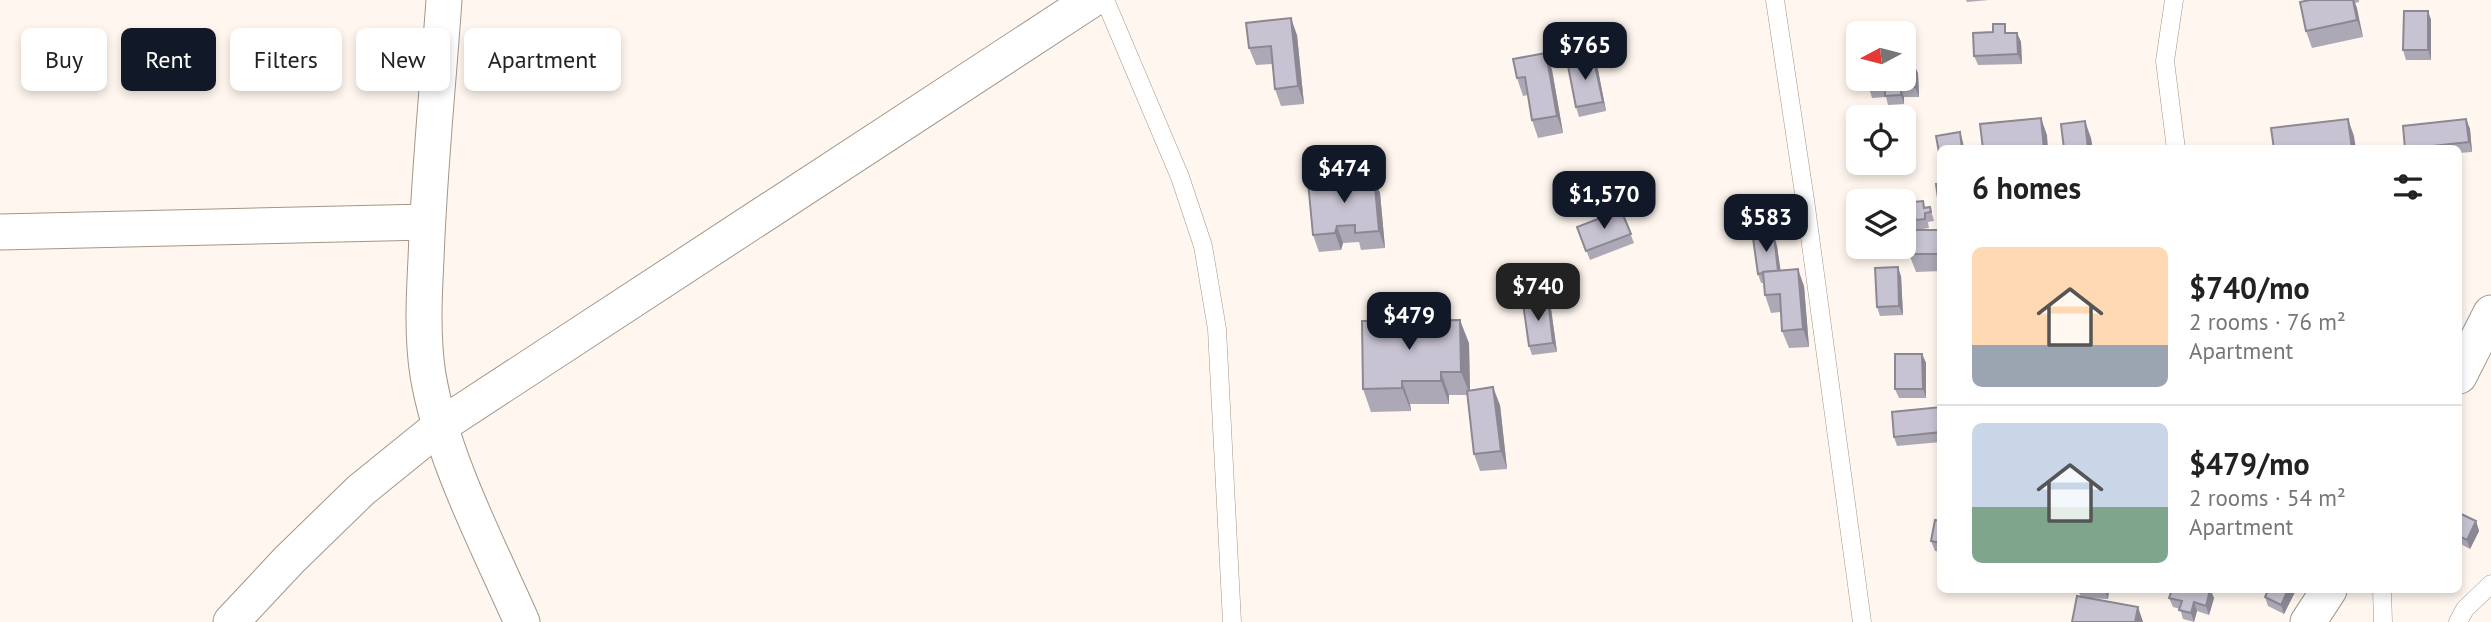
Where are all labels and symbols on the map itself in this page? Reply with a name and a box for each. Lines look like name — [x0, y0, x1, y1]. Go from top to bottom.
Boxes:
north arrow — [1846, 21, 1916, 91]
pin: $765 — [1544, 22, 1626, 82]
pin: $474 — [1303, 146, 1385, 205]
pin: $1,570 — [1547, 172, 1661, 231]
pin: $583 — [1725, 194, 1807, 254]
pin: $740 — [1497, 264, 1579, 323]
pin: $479 — [1368, 292, 1450, 352]

